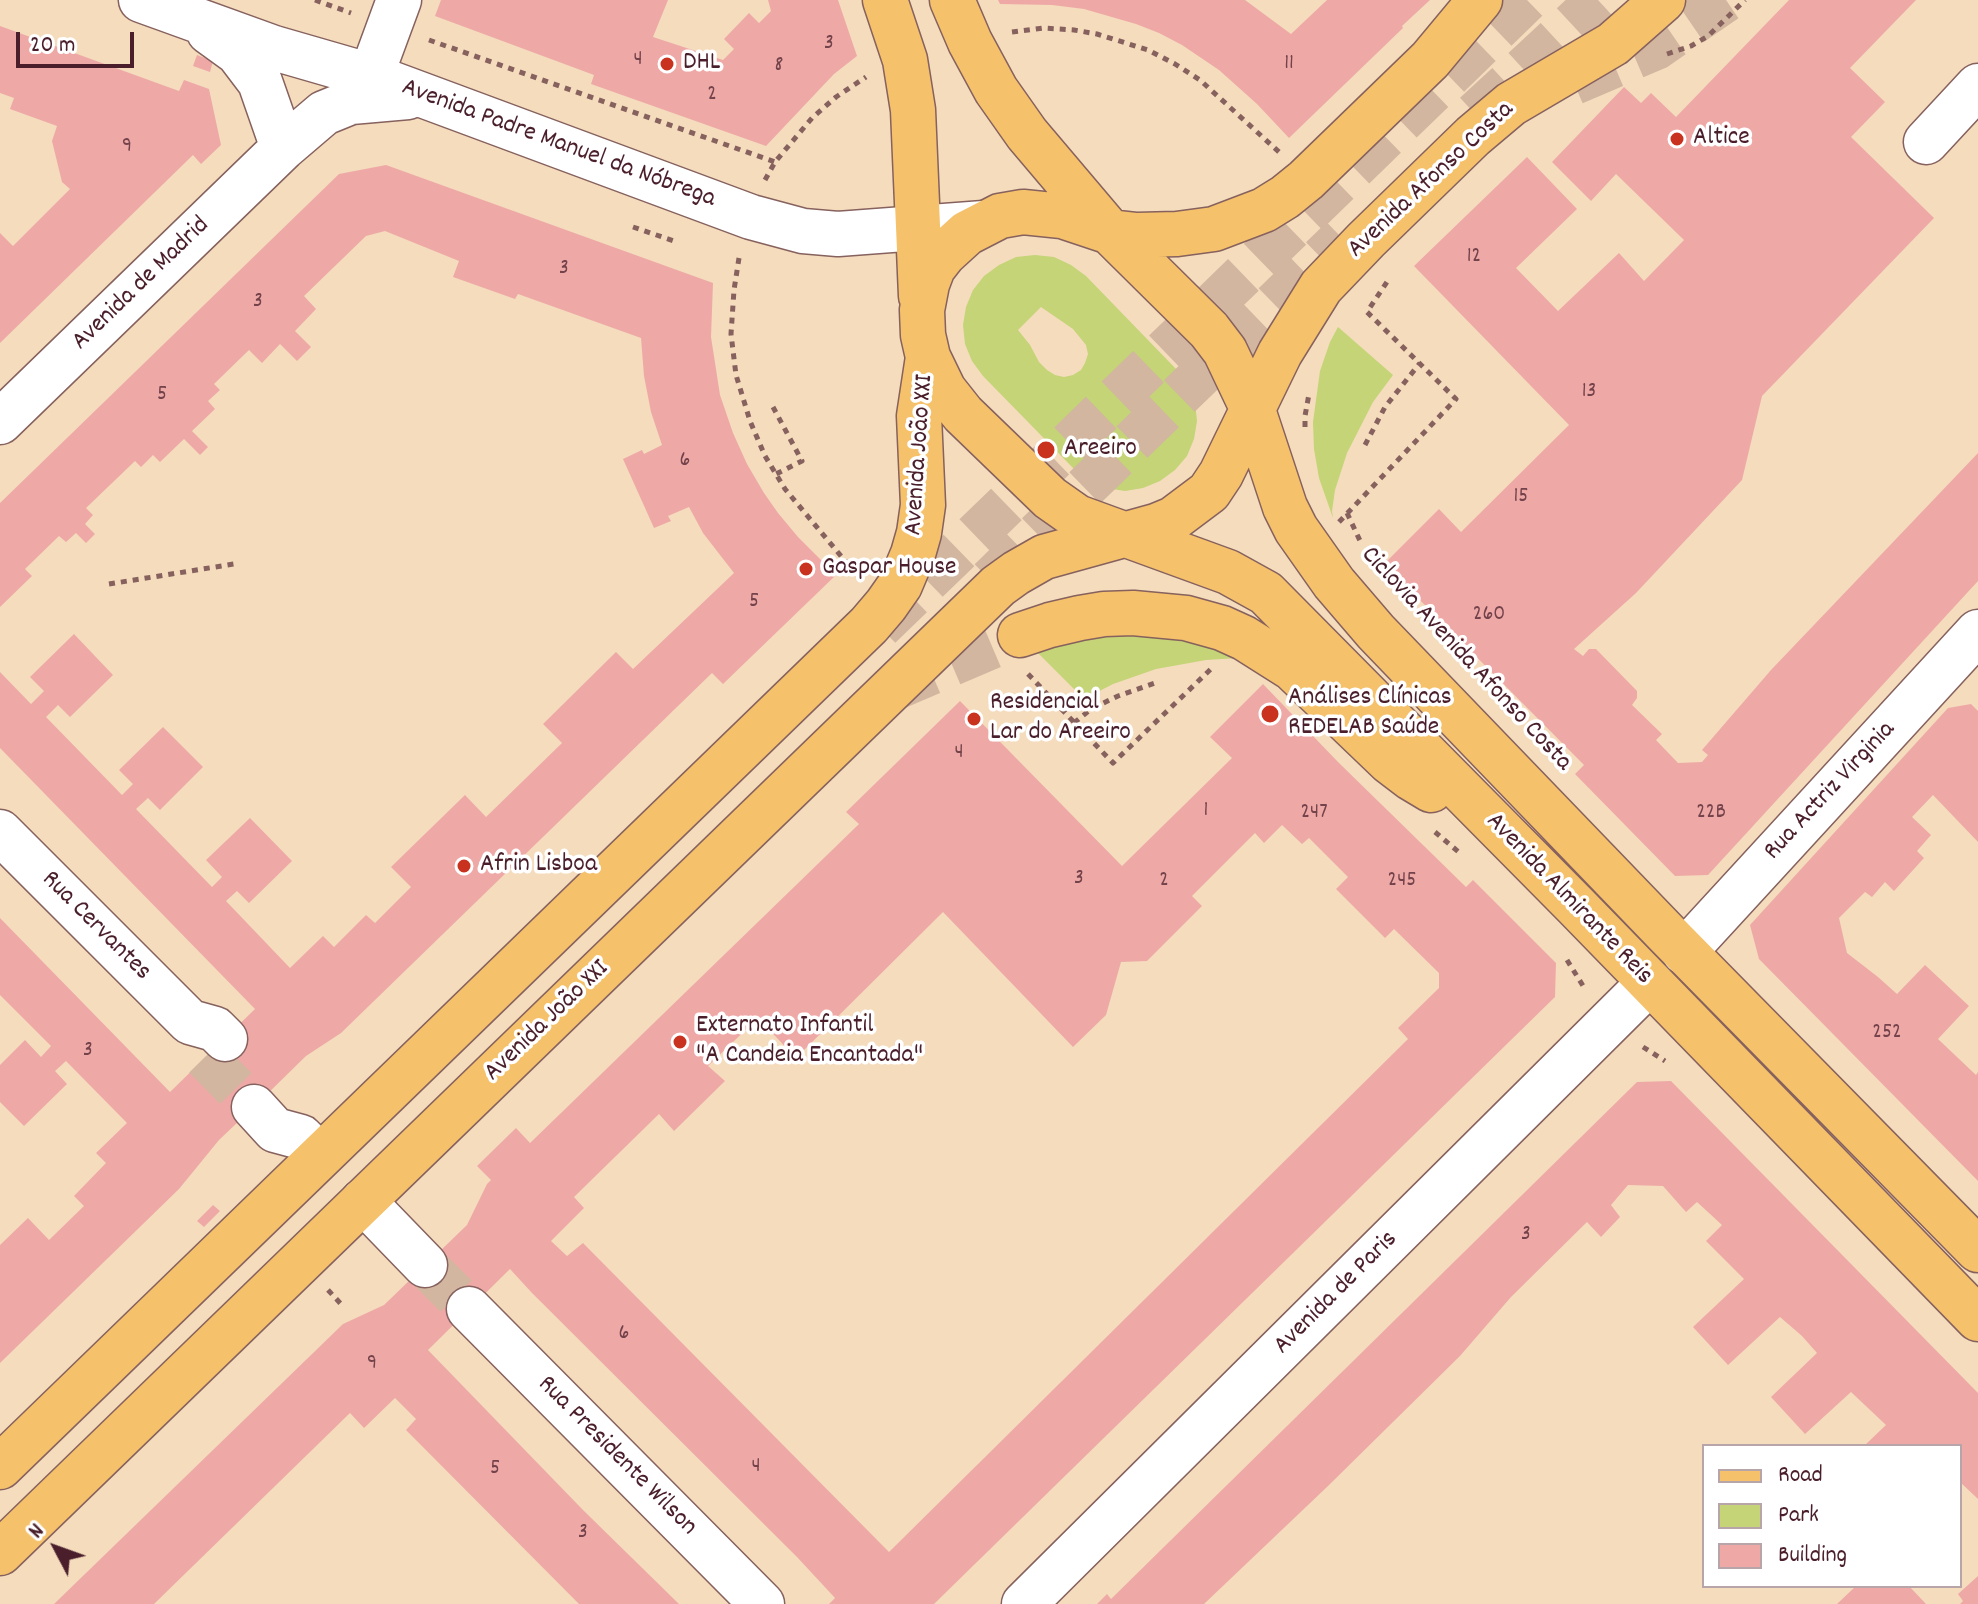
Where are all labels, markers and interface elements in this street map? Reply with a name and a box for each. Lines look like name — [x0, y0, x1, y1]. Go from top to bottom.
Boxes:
scale bar — [20, 16, 138, 66]
text: 20 m — [30, 29, 76, 63]
house number: 3 — [824, 32, 834, 58]
house number: 4 — [633, 48, 643, 74]
place label: DHL — [683, 48, 720, 80]
house number: 11 — [1284, 52, 1294, 78]
house number: 8 — [775, 54, 783, 80]
marker: DHL — [658, 55, 676, 73]
street label: Avenida Padre Manuel da Nóbrega — [397, 74, 719, 216]
house number: 2 — [707, 83, 717, 109]
street label: Avenida Afonso Costa — [1342, 96, 1522, 266]
place label: Altice — [1693, 123, 1750, 155]
marker: Altice — [1668, 130, 1686, 148]
house number: 9 — [122, 135, 132, 161]
street label: Avenida de Madrid — [67, 211, 217, 359]
house number: 12 — [1467, 245, 1481, 271]
house number: 3 — [559, 257, 569, 283]
house number: 3 — [253, 290, 263, 316]
street label: Avenida João XXI — [900, 373, 942, 537]
house number: 13 — [1582, 380, 1596, 406]
house number: 5 — [157, 383, 167, 409]
place label: Areeiro — [1064, 434, 1137, 466]
marker: Areeiro — [1035, 439, 1057, 461]
house number: 6 — [680, 449, 690, 475]
house number: 15 — [1513, 485, 1529, 511]
street label: Ciclovia Avenida Afonso Costa — [1353, 541, 1577, 779]
place label: Gaspar House — [822, 553, 957, 585]
marker: Gaspar House — [797, 560, 815, 578]
house number: 5 — [749, 590, 759, 616]
house number: 260 — [1473, 603, 1505, 629]
place label: Análises Clínicas REDELAB Saúde — [1288, 683, 1452, 744]
place label: Residencial Lar do Areeiro — [990, 688, 1131, 750]
marker: Análises Clínicas REDELAB Saúde — [1259, 703, 1281, 725]
marker: Residencial Lar do Areeiro — [965, 710, 983, 728]
street label: Rua Actriz Virginia — [1759, 716, 1903, 868]
house number: 4 — [954, 741, 964, 767]
house number: 1 — [1204, 799, 1208, 825]
house number: 247 — [1300, 801, 1328, 827]
house number: 22B — [1696, 801, 1726, 827]
street label: Avenida Almirante Reis — [1478, 807, 1658, 993]
place label: Afrin Lisboa — [480, 850, 597, 882]
marker: Afrin Lisboa — [455, 857, 473, 875]
street label: Rua Cervantes — [33, 865, 157, 989]
house number: 3 — [1074, 867, 1084, 893]
house number: 2 — [1159, 869, 1169, 895]
house number: 245 — [1388, 869, 1416, 895]
street label: Avenida João XXI — [479, 955, 617, 1089]
place label: Externato Infantil "A Candeia Encantada" — [696, 1011, 923, 1072]
house number: 252 — [1872, 1021, 1902, 1047]
marker: Externato Infantil "A Candeia Encantada" — [671, 1033, 689, 1051]
house number: 3 — [83, 1039, 93, 1065]
house number: 3 — [1521, 1223, 1531, 1249]
street label: Avenida de Paris — [1269, 1226, 1405, 1362]
house number: 6 — [619, 1322, 629, 1348]
house number: 9 — [367, 1352, 377, 1378]
street label: Rua Presidente Wilson — [529, 1370, 703, 1544]
legend — [1702, 1444, 1962, 1588]
house number: 4 — [751, 1455, 761, 1481]
house number: 5 — [490, 1457, 500, 1483]
text: Road — [1778, 1459, 1823, 1493]
text: Park — [1778, 1499, 1819, 1533]
north arrow — [16, 1508, 96, 1588]
text: N — [22, 1518, 53, 1546]
house number: 3 — [578, 1521, 588, 1547]
text: Building — [1778, 1539, 1847, 1573]

